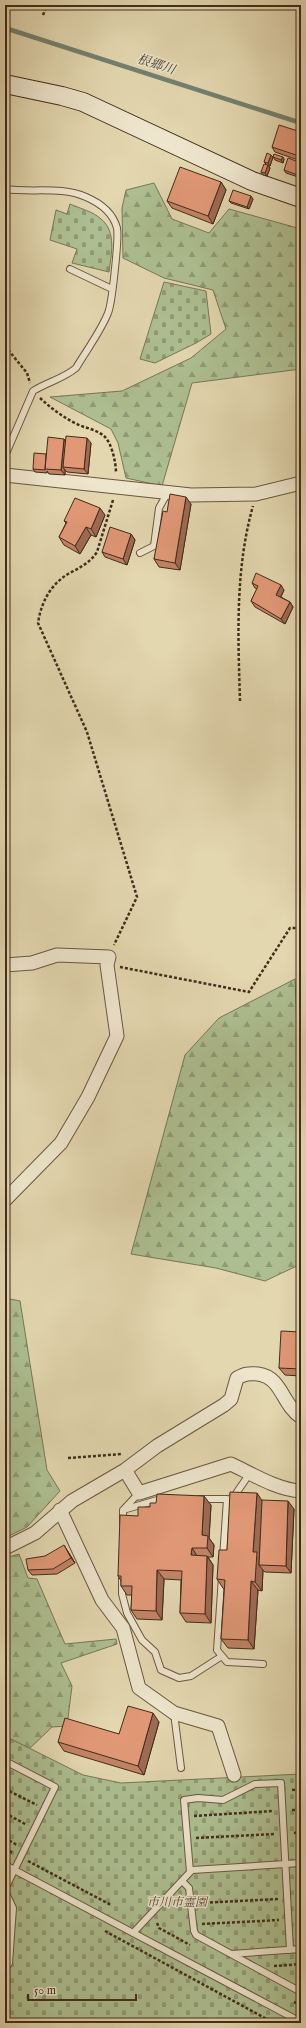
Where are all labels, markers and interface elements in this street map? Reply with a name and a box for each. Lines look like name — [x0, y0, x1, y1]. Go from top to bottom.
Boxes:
water label: 根郷川 — [135, 51, 179, 80]
park label: 市川市霊園 — [147, 1895, 209, 1910]
scale bar — [28, 1976, 136, 2002]
text: 50 m — [34, 1983, 56, 1998]

